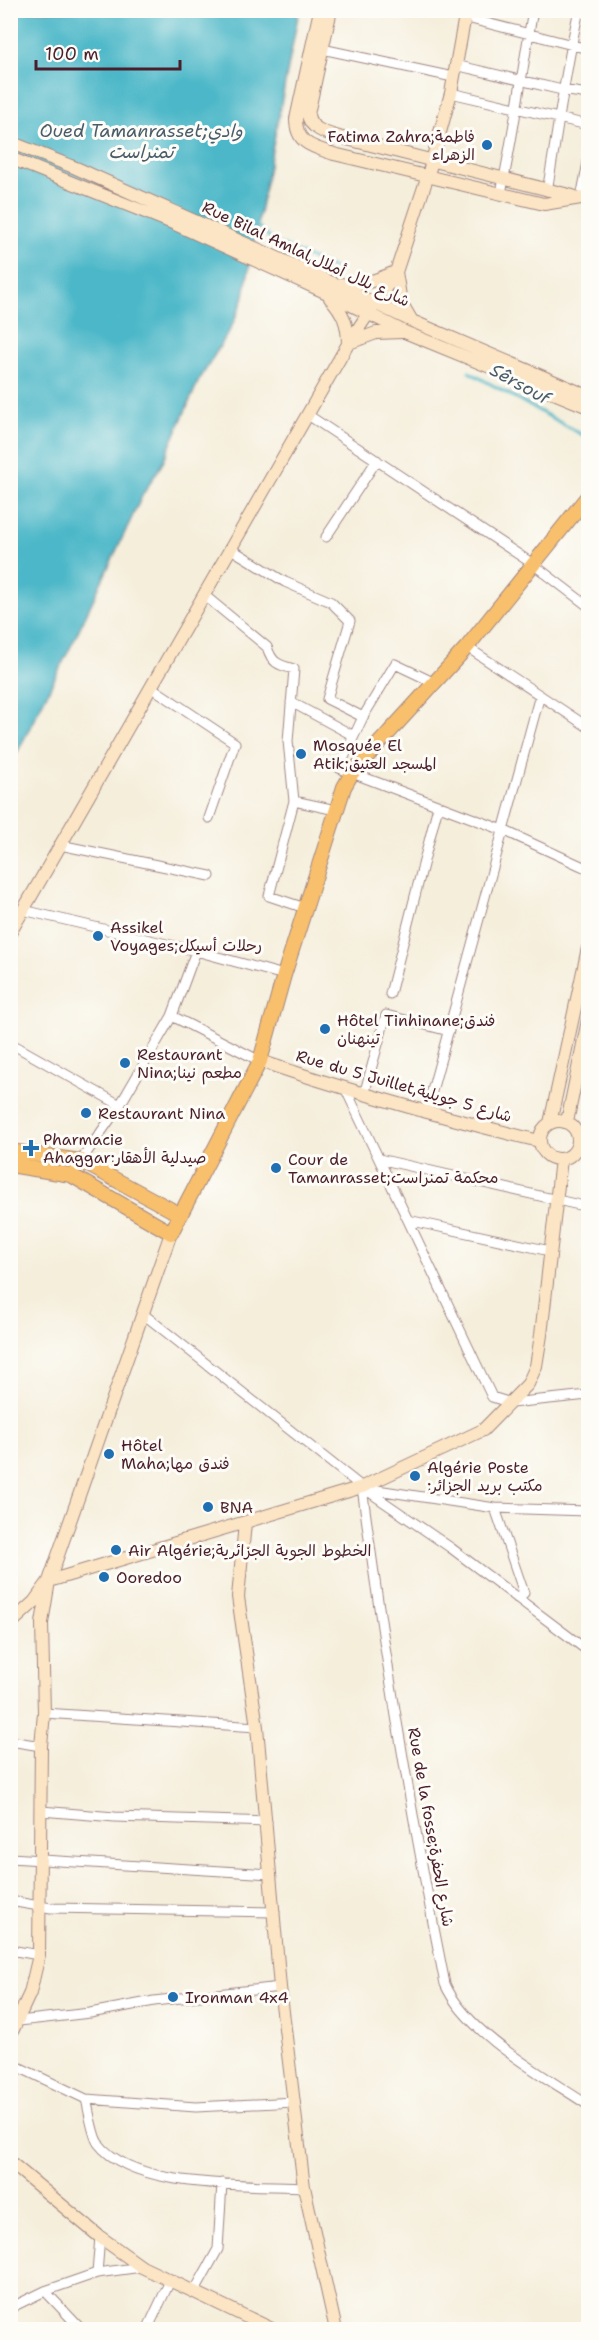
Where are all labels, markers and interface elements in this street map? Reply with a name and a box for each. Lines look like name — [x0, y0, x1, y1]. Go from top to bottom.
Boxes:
scale bar — [36, 33, 180, 71]
text: 100 m — [45, 42, 99, 66]
water label: Oued Tamanrasset;وادي تمنراست — [39, 119, 243, 164]
place label: Fatima Zahra;فاطمة الزهراء — [328, 126, 475, 165]
marker: Fatima Zahra;فاطمة الزهراء — [480, 138, 494, 152]
street label: Rue Bilal Amlal,شارع بلال أملال — [198, 197, 413, 312]
water label: Sêrsouf — [486, 358, 556, 411]
place label: Mosquée El Atik;المسجد العتيق — [313, 735, 436, 774]
marker: Mosquée El Atik;المسجد العتيق — [294, 747, 308, 761]
place label: Assikel Voyages;رحلات أسيكل — [110, 917, 262, 956]
marker: Assikel Voyages;رحلات أسيكل — [91, 929, 105, 943]
place label: Hôtel Tinhinane;فندق تينهنان — [337, 1010, 495, 1049]
marker: Hôtel Tinhinane;فندق تينهنان — [318, 1022, 332, 1036]
place label: Restaurant Nina;مطعم نينا — [137, 1044, 242, 1085]
street label: Rue du 5 Juillet,شارع 5 جويلية — [293, 1045, 514, 1128]
marker: Restaurant Nina;مطعم نينا — [118, 1056, 132, 1070]
place label: Restaurant Nina — [98, 1103, 225, 1124]
marker: Restaurant Nina — [79, 1106, 93, 1120]
place label: Pharmacie Ahaggar;صيدلية الأهقار — [43, 1129, 206, 1168]
marker: Pharmacie Ahaggar;صيدلية الأهقار — [24, 1141, 38, 1155]
place label: Cour de Tamanrasset;محكمة تمنراست — [288, 1149, 499, 1188]
marker: Cour de Tamanrasset;محكمة تمنراست — [269, 1161, 283, 1175]
place label: Hôtel Maha;فندق مها — [121, 1435, 230, 1474]
marker: Hôtel Maha;فندق مها — [102, 1447, 116, 1461]
place label: Algérie Poste ;مكتب بريد الجزائر — [427, 1457, 543, 1496]
marker: Algérie Poste ;مكتب بريد الجزائر — [408, 1469, 422, 1483]
place label: BNA — [220, 1497, 253, 1518]
marker: BNA — [201, 1500, 215, 1514]
place label: Air Algérie;الخطوط الجوية الجزائرية — [128, 1540, 371, 1561]
marker: Air Algérie;الخطوط الجوية الجزائرية — [109, 1543, 123, 1557]
place label: Ooredoo — [116, 1567, 182, 1588]
marker: Ooredoo — [97, 1570, 111, 1584]
street label: Rue de la fosse;شارع الحفرة — [402, 1726, 459, 1929]
place label: Ironman 4x4 — [185, 1987, 289, 2008]
marker: Ironman 4x4 — [166, 1990, 180, 2004]

